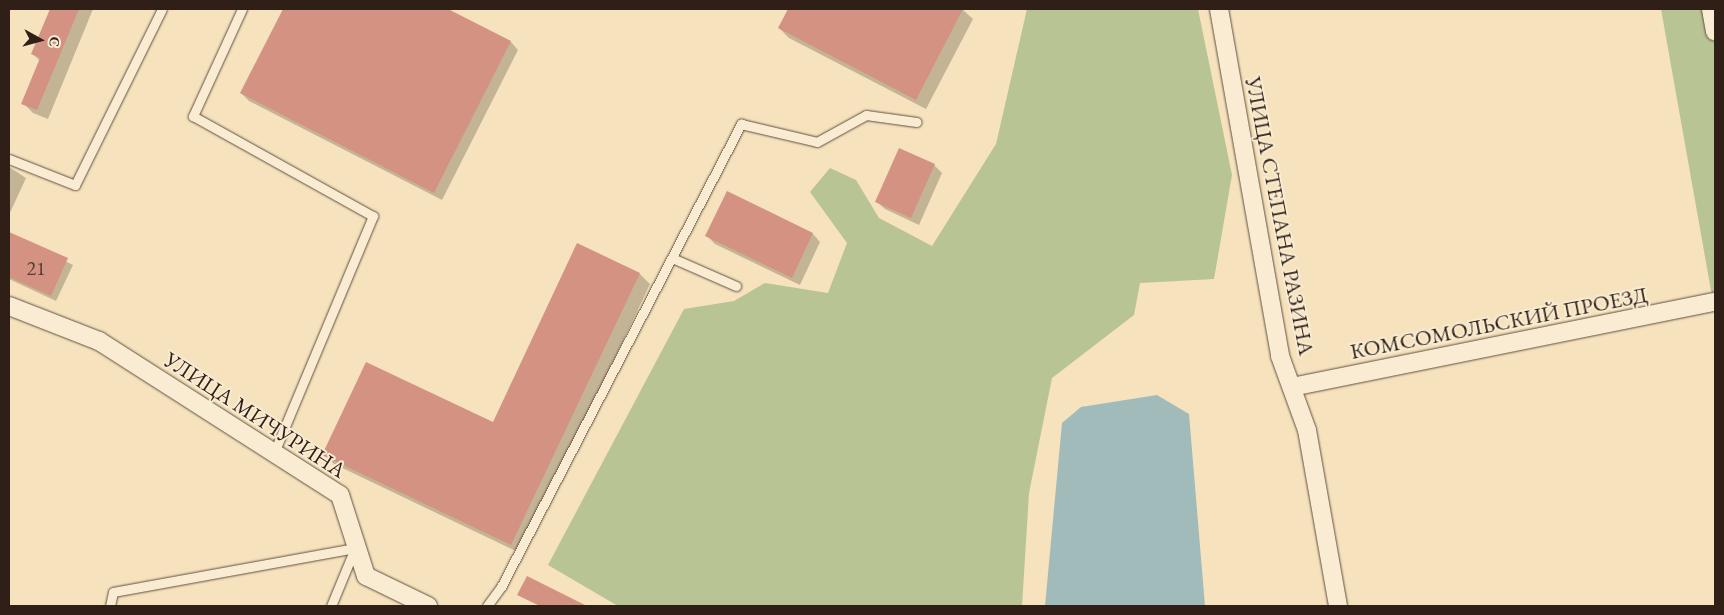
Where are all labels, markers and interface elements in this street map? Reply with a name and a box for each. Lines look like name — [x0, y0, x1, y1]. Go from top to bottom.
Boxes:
north arrow — [15, 15, 65, 65]
text: С — [45, 36, 64, 48]
street label: УЛИЦА СТЕПАНА РАЗИНА — [1240, 74, 1320, 358]
house number: 21 — [26, 256, 46, 280]
street label: КОМСОМОЛЬСКИЙ ПРОЕЗД — [1348, 281, 1650, 365]
street label: УЛИЦА МИЧУРИНА — [159, 346, 351, 484]

